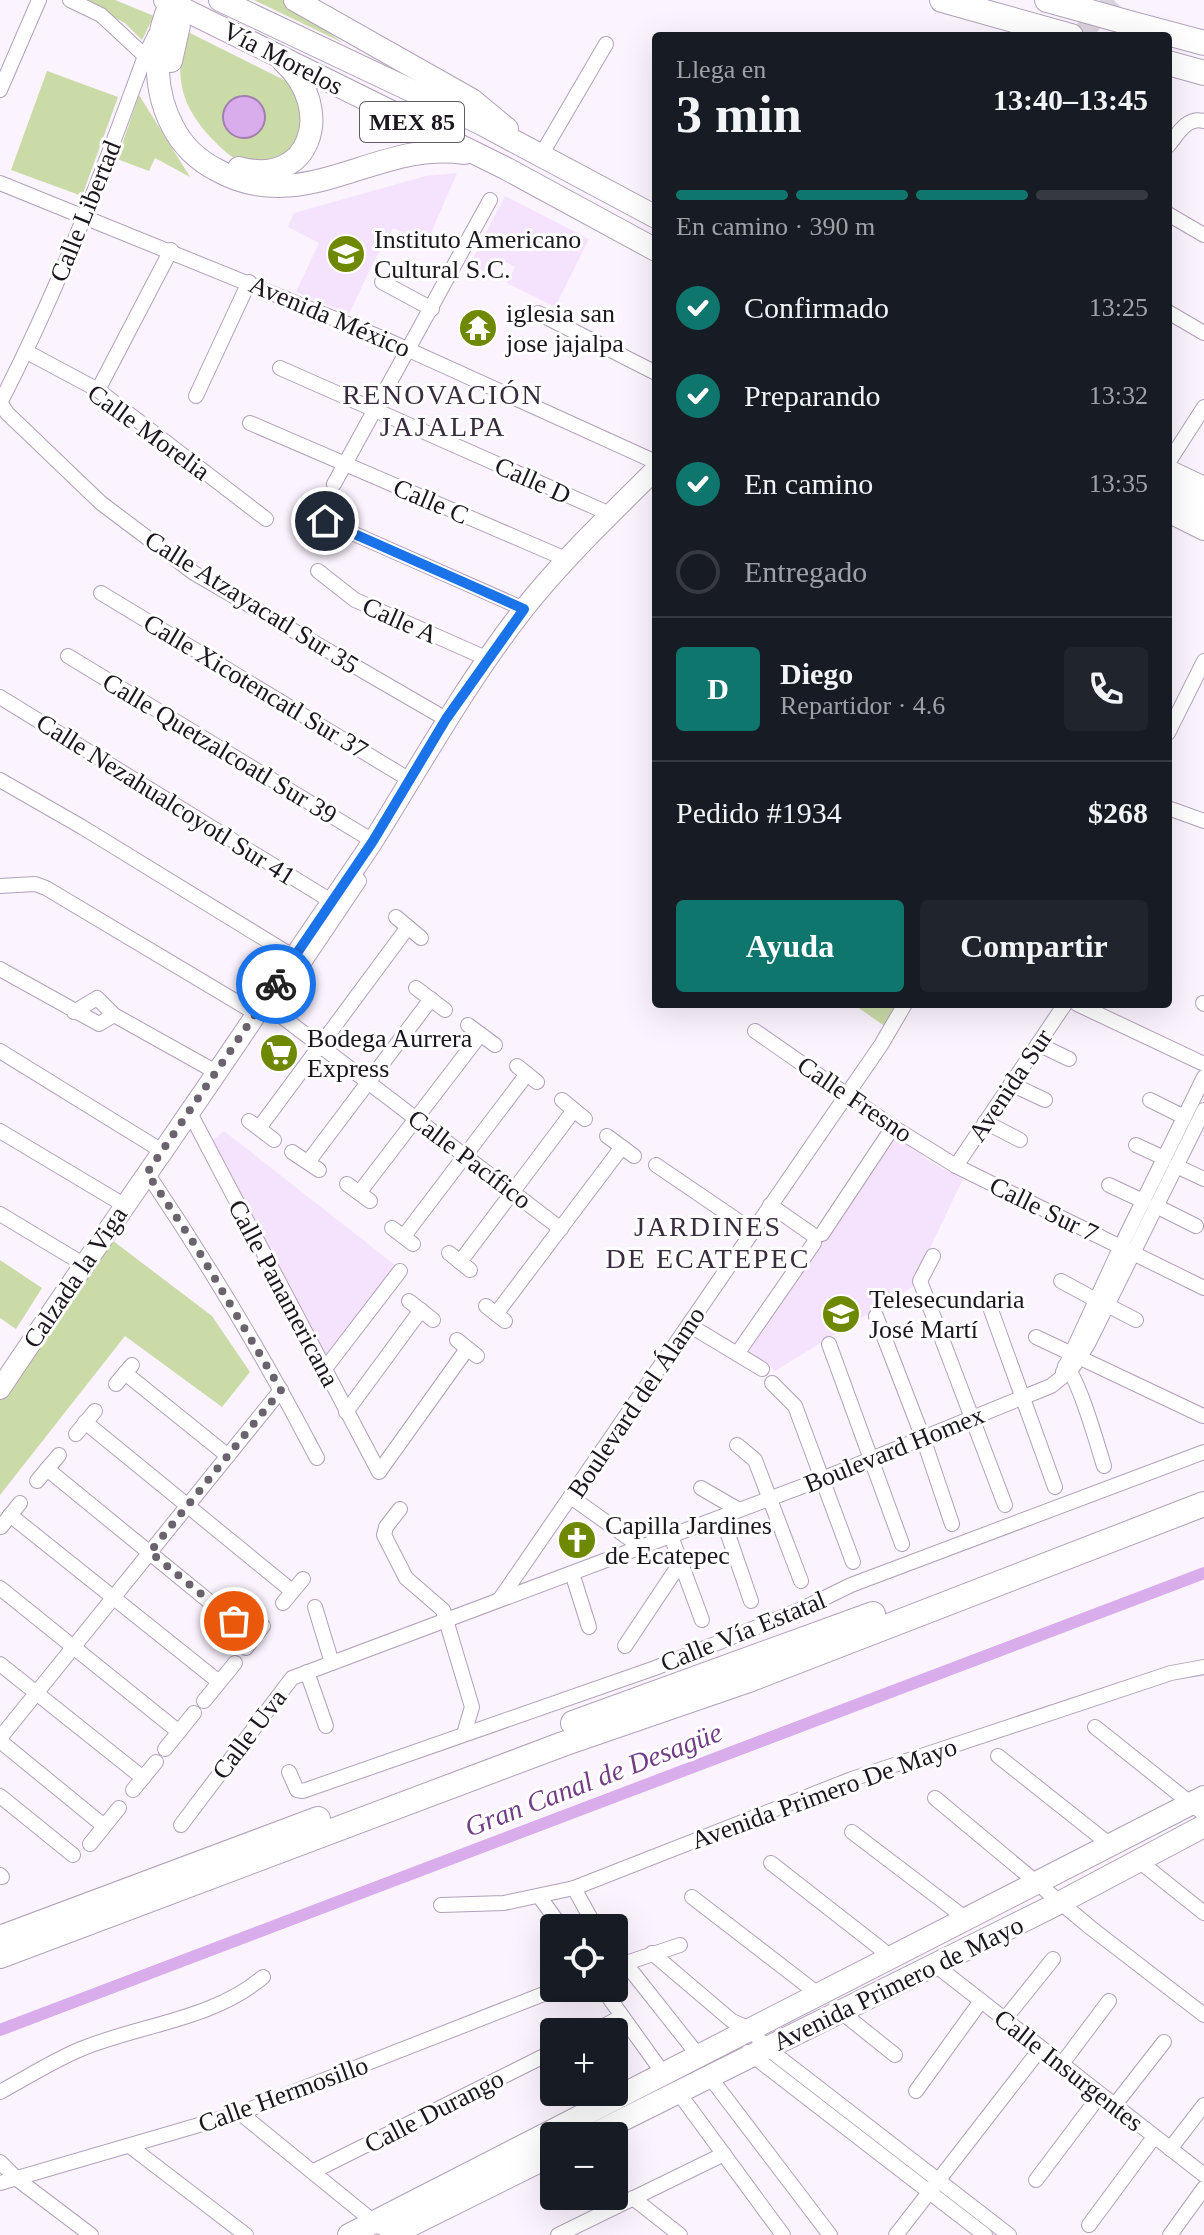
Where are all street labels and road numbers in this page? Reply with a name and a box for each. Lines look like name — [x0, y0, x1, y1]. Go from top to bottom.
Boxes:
street label: Vía Morelos — [218, 16, 348, 101]
road number: MEX 85 — [360, 102, 464, 142]
street label: Calle Libertad — [44, 136, 127, 286]
street label: Avenida México — [245, 269, 415, 363]
street label: Calle Morelia — [82, 378, 216, 487]
street label: Calle D — [490, 451, 575, 510]
street label: Calle C — [389, 473, 473, 530]
street label: Calle Atzayacatl Sur 35 — [140, 525, 364, 680]
street label: Calle A — [358, 591, 442, 650]
street label: Calle Xicotencatl Sur 37 — [138, 608, 373, 765]
street label: Calle Quetzalcoatl Sur 39 — [97, 667, 342, 830]
street label: Calle Nezahualcoyotl Sur 41 — [31, 708, 300, 891]
street label: Avenida Sur — [962, 1024, 1059, 1147]
street label: Calle Fresno — [792, 1050, 918, 1148]
street label: Calle Pacífico — [402, 1104, 537, 1215]
street label: Calle Sur 7 — [985, 1171, 1103, 1248]
street label: Calle Panamericana — [222, 1195, 345, 1392]
street label: Calzada la Viga — [18, 1201, 134, 1353]
street label: Boulevard del Álamo — [562, 1301, 711, 1503]
street label: Boulevard Homex — [800, 1400, 988, 1499]
street label: Calle Vía Estatal — [656, 1585, 830, 1678]
street label: Calle Uva — [206, 1683, 293, 1785]
street label: Avenida Primero De Mayo — [687, 1732, 961, 1855]
street label: Avenida Primero de Mayo — [768, 1910, 1028, 2057]
street label: Calle Insurgentes — [989, 2003, 1149, 2137]
street label: Calle Hermosillo — [194, 2050, 372, 2139]
street label: Calle Durango — [360, 2064, 509, 2159]

